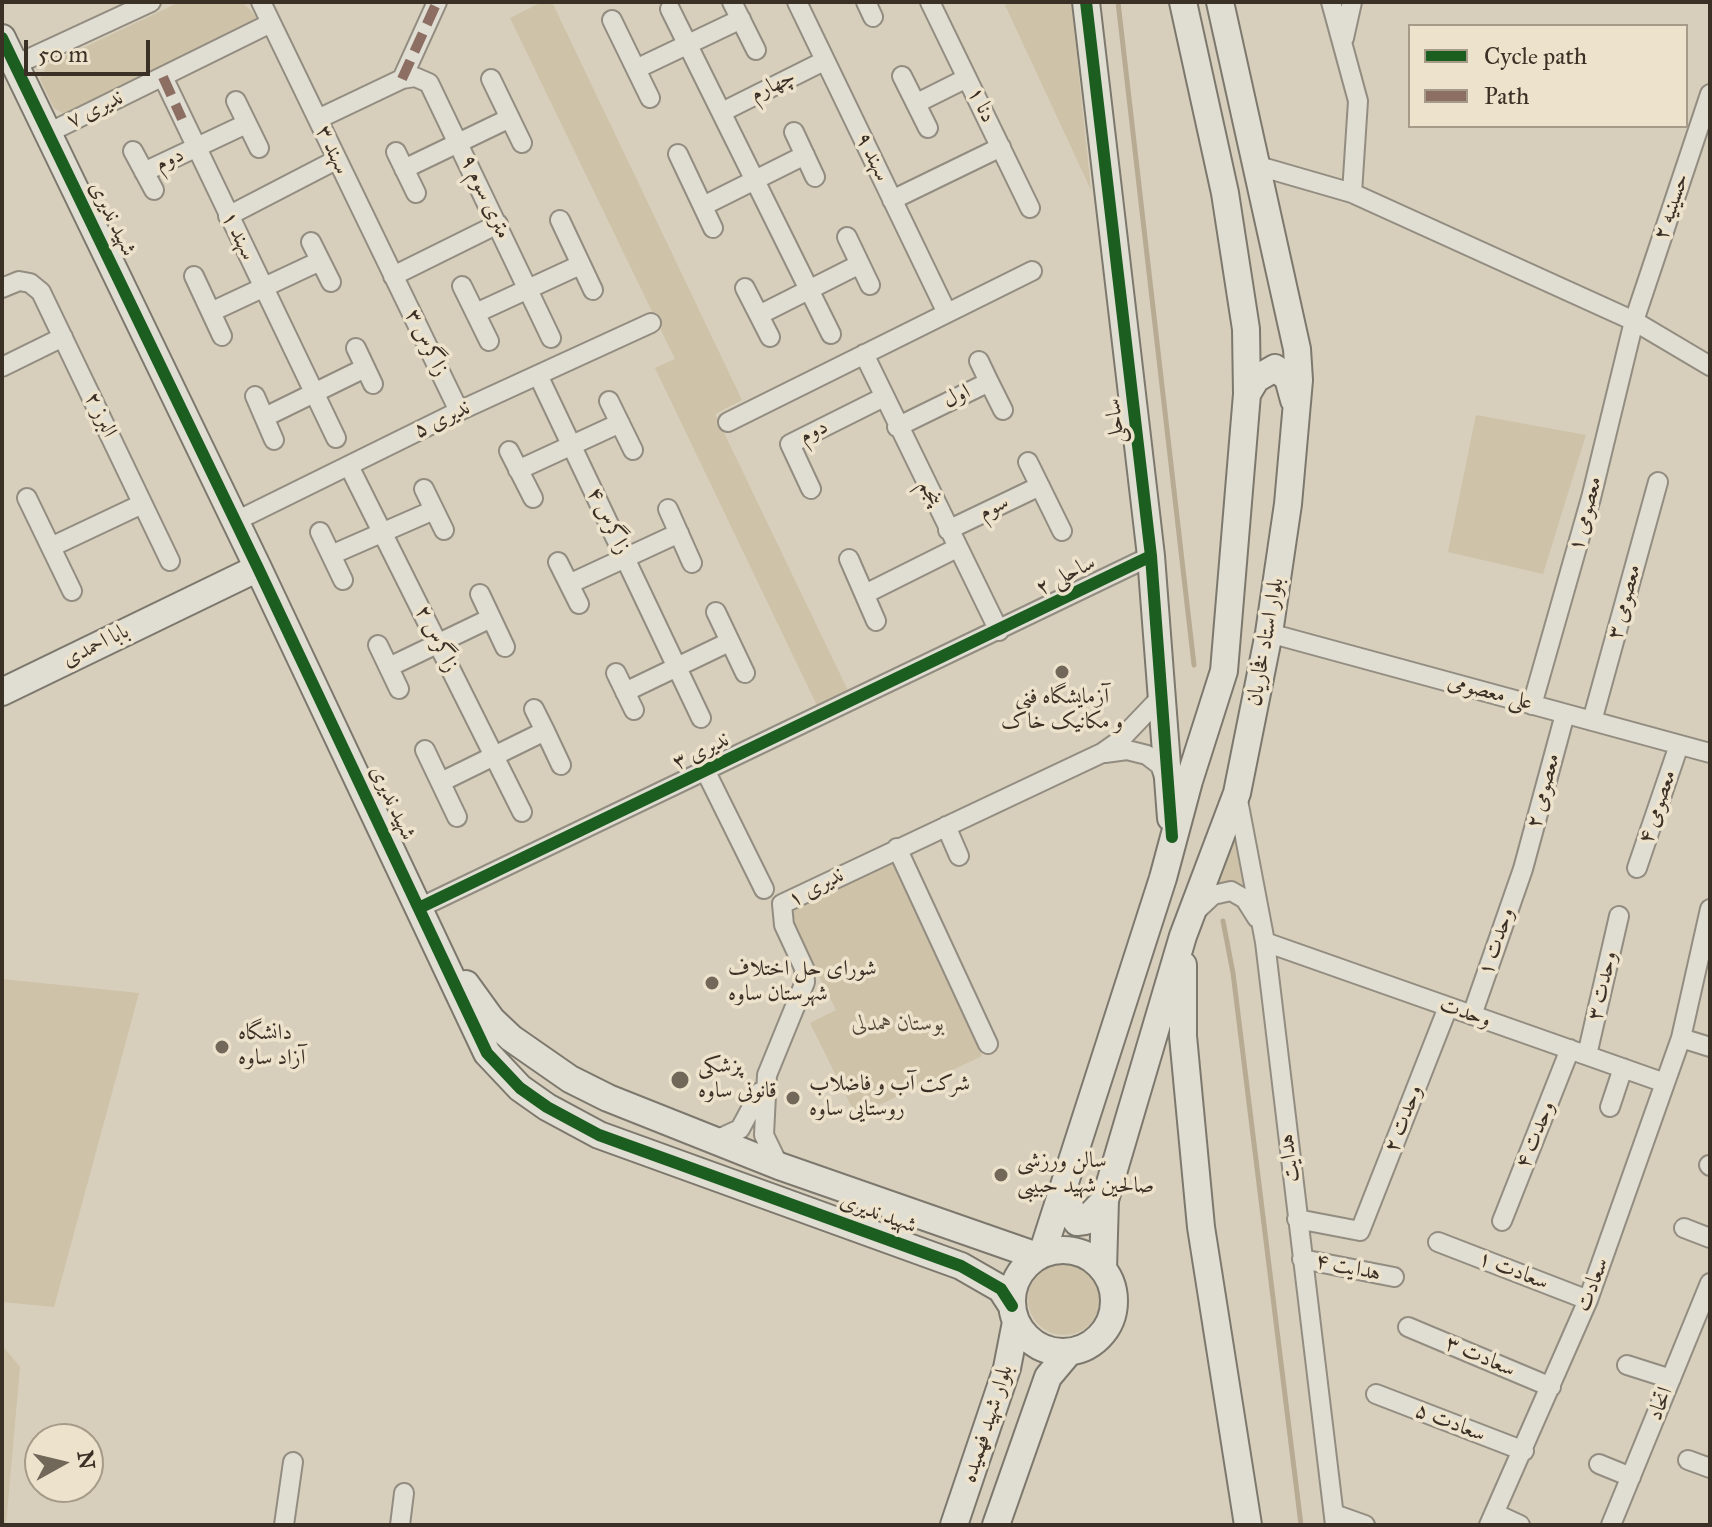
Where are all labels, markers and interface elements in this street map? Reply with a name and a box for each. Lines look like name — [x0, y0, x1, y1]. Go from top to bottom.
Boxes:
scale bar — [28, 24, 154, 74]
legend — [1408, 24, 1688, 128]
text: 50 m — [38, 39, 88, 69]
text: Cycle path — [1484, 41, 1587, 71]
street label: چهارم — [746, 64, 800, 108]
text: Path — [1484, 81, 1529, 111]
street label: دنا ۱ — [961, 83, 1001, 127]
street label: ندیری ۷ — [63, 85, 127, 135]
street label: سهند ۳ — [309, 121, 355, 179]
street label: سهند ۹ — [849, 128, 895, 186]
street label: دوم — [151, 142, 189, 178]
street label: ۹ متری سوم — [454, 151, 516, 243]
street label: حسینیه ۲ — [1648, 170, 1696, 244]
street label: شهید ندیری — [83, 177, 141, 261]
street label: سهند ۱ — [215, 207, 261, 265]
street label: زاگرس ۳ — [398, 305, 454, 381]
street label: اول — [939, 379, 975, 415]
street label: البرز ۲ — [78, 388, 122, 442]
street label: ندیری ۵ — [410, 395, 474, 445]
street label: ساحلی — [1100, 397, 1132, 445]
street label: دوم — [795, 414, 833, 450]
street label: معصومی ۱ — [1563, 474, 1609, 554]
street label: پنجم — [912, 475, 948, 511]
street label: زاگرس ۴ — [580, 483, 636, 559]
street label: سوم — [975, 490, 1013, 526]
street label: ساحلی ۲ — [1032, 550, 1100, 602]
street label: معصومی ۳ — [1602, 562, 1648, 642]
street label: بلوار استاد فخاریان — [1242, 576, 1290, 708]
street label: زاگرس ۲ — [408, 601, 464, 677]
street label: بابا احمدی — [58, 619, 134, 673]
marker: آزمایشگاه فنی و مکانیک خاک — [1053, 663, 1071, 681]
street label: علی معصومی — [1445, 669, 1535, 717]
place label: آزمایشگاه فنی و مکانیک خاک — [1001, 685, 1123, 736]
street label: ندیری ۳ — [669, 727, 733, 777]
street label: معصومی ۲ — [1521, 751, 1567, 831]
street label: شهید ندیری — [363, 761, 421, 845]
street label: معصومی ۴ — [1633, 766, 1683, 848]
street label: ندیری ۱ — [784, 862, 848, 914]
street label: وحدت ۱ — [1473, 904, 1521, 980]
street label: وحدت ۳ — [1582, 949, 1624, 1023]
place label: شورای حل اختلاف شهرستان ساوه — [728, 957, 877, 1008]
marker: شورای حل اختلاف شهرستان ساوه — [703, 974, 721, 992]
street label: وحدت — [1436, 992, 1494, 1034]
park label: بوستان همدلی — [852, 1012, 944, 1038]
place label: دانشگاه آزاد ساوه — [238, 1021, 305, 1072]
marker: دانشگاه آزاد ساوه — [213, 1038, 231, 1056]
place label: پزشکی قانونی ساوه — [698, 1054, 777, 1106]
marker: پزشکی قانونی ساوه — [669, 1069, 691, 1091]
place label: شرکت آب و فاضلاب روستایی ساوه — [809, 1072, 970, 1124]
street label: وحدت ۲ — [1379, 1081, 1429, 1157]
marker: شرکت آب و فاضلاب روستایی ساوه — [784, 1089, 802, 1107]
street label: وحدت ۴ — [1511, 1097, 1561, 1173]
street label: هدایت — [1274, 1132, 1306, 1184]
place label: سالن ورزشی صالحین شهید حبیبی — [1017, 1149, 1154, 1200]
marker: سالن ورزشی صالحین شهید حبیبی — [992, 1166, 1010, 1184]
street label: شهید ندیری — [836, 1188, 920, 1240]
street label: سعادت ۱ — [1474, 1246, 1552, 1296]
street label: هدایت ۴ — [1313, 1248, 1383, 1288]
street label: سعادت — [1571, 1254, 1615, 1316]
street label: سعادت ۳ — [1441, 1330, 1519, 1384]
street label: بلوار شهید فهمیده — [957, 1362, 1019, 1486]
street label: اتحاد — [1642, 1383, 1680, 1425]
street label: سعادت ۵ — [1411, 1398, 1489, 1448]
north arrow — [24, 1423, 104, 1503]
text: N — [72, 1449, 101, 1471]

